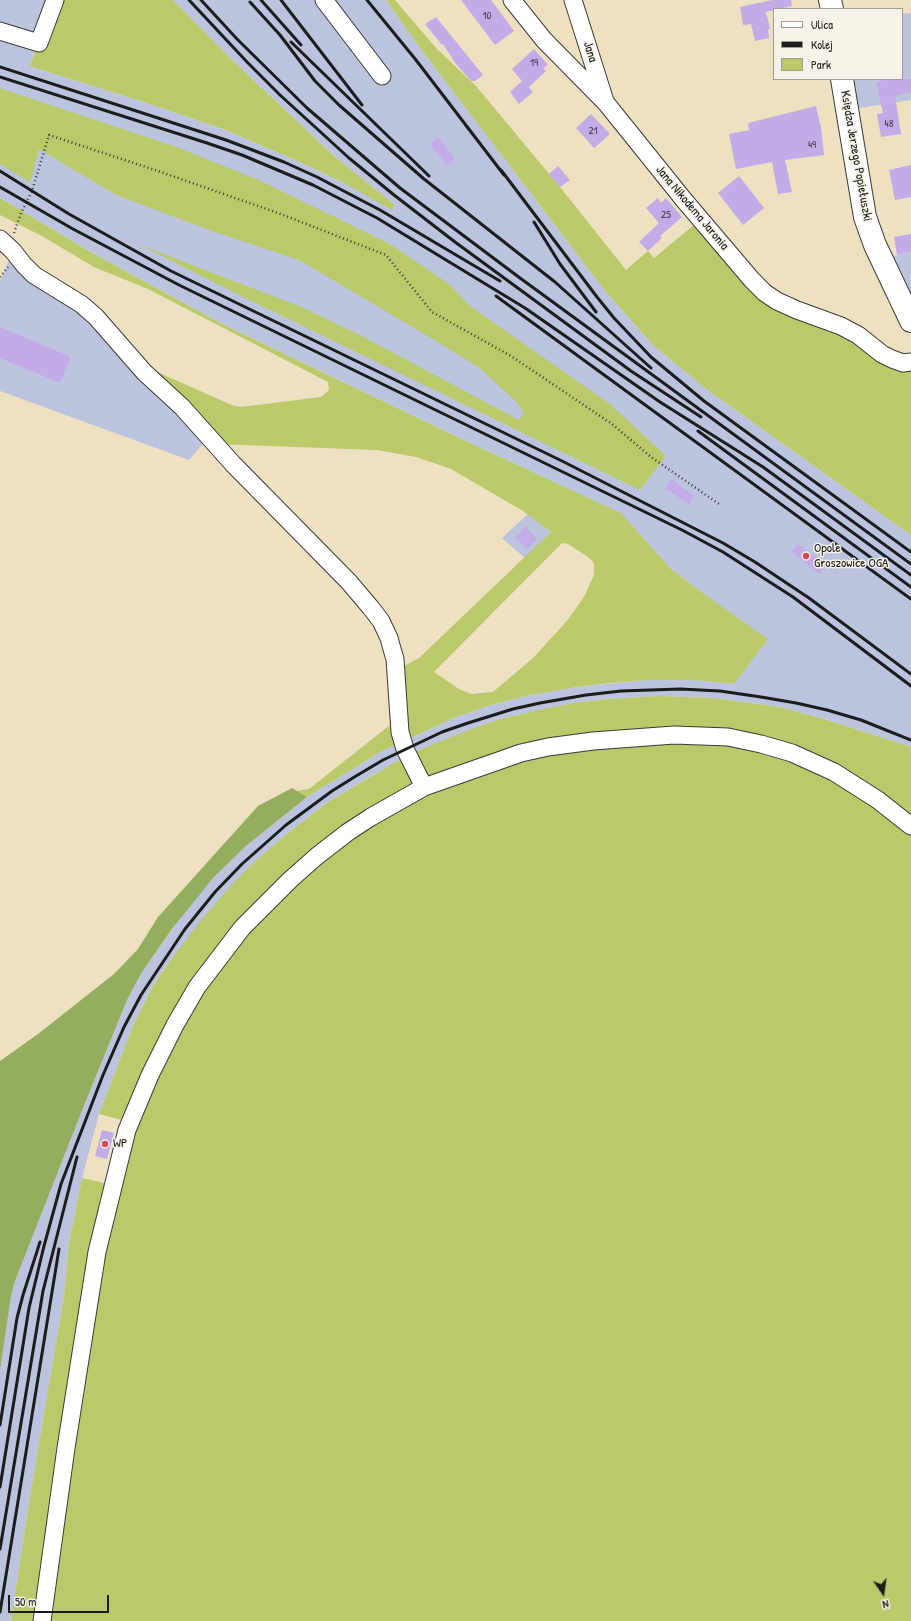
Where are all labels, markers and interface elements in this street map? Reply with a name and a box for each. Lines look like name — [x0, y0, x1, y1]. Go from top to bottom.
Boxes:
legend — [773, 8, 903, 80]
house number: 10 — [483, 9, 491, 23]
text: Ulica — [811, 16, 833, 33]
text: Kolej — [811, 36, 833, 53]
street label: Jana — [579, 40, 601, 64]
house number: 19 — [530, 56, 538, 70]
text: Park — [811, 56, 831, 73]
street label: Księdza Jerzego Popiełuszki — [837, 89, 875, 223]
house number: 48 — [885, 117, 893, 131]
house number: 21 — [588, 124, 598, 138]
house number: 49 — [808, 138, 816, 152]
street label: Jana Nikodema Jaronia — [652, 163, 732, 253]
house number: 25 — [661, 208, 671, 222]
place label: Opole Groszowice OGA — [814, 541, 888, 572]
marker: Opole Groszowice OGA — [801, 551, 811, 561]
place label: WP — [113, 1136, 127, 1152]
marker: WP — [100, 1139, 110, 1149]
north arrow — [863, 1573, 903, 1613]
scale bar — [10, 1587, 111, 1613]
text: 50 m — [15, 1593, 36, 1610]
text: N — [881, 1597, 890, 1612]

